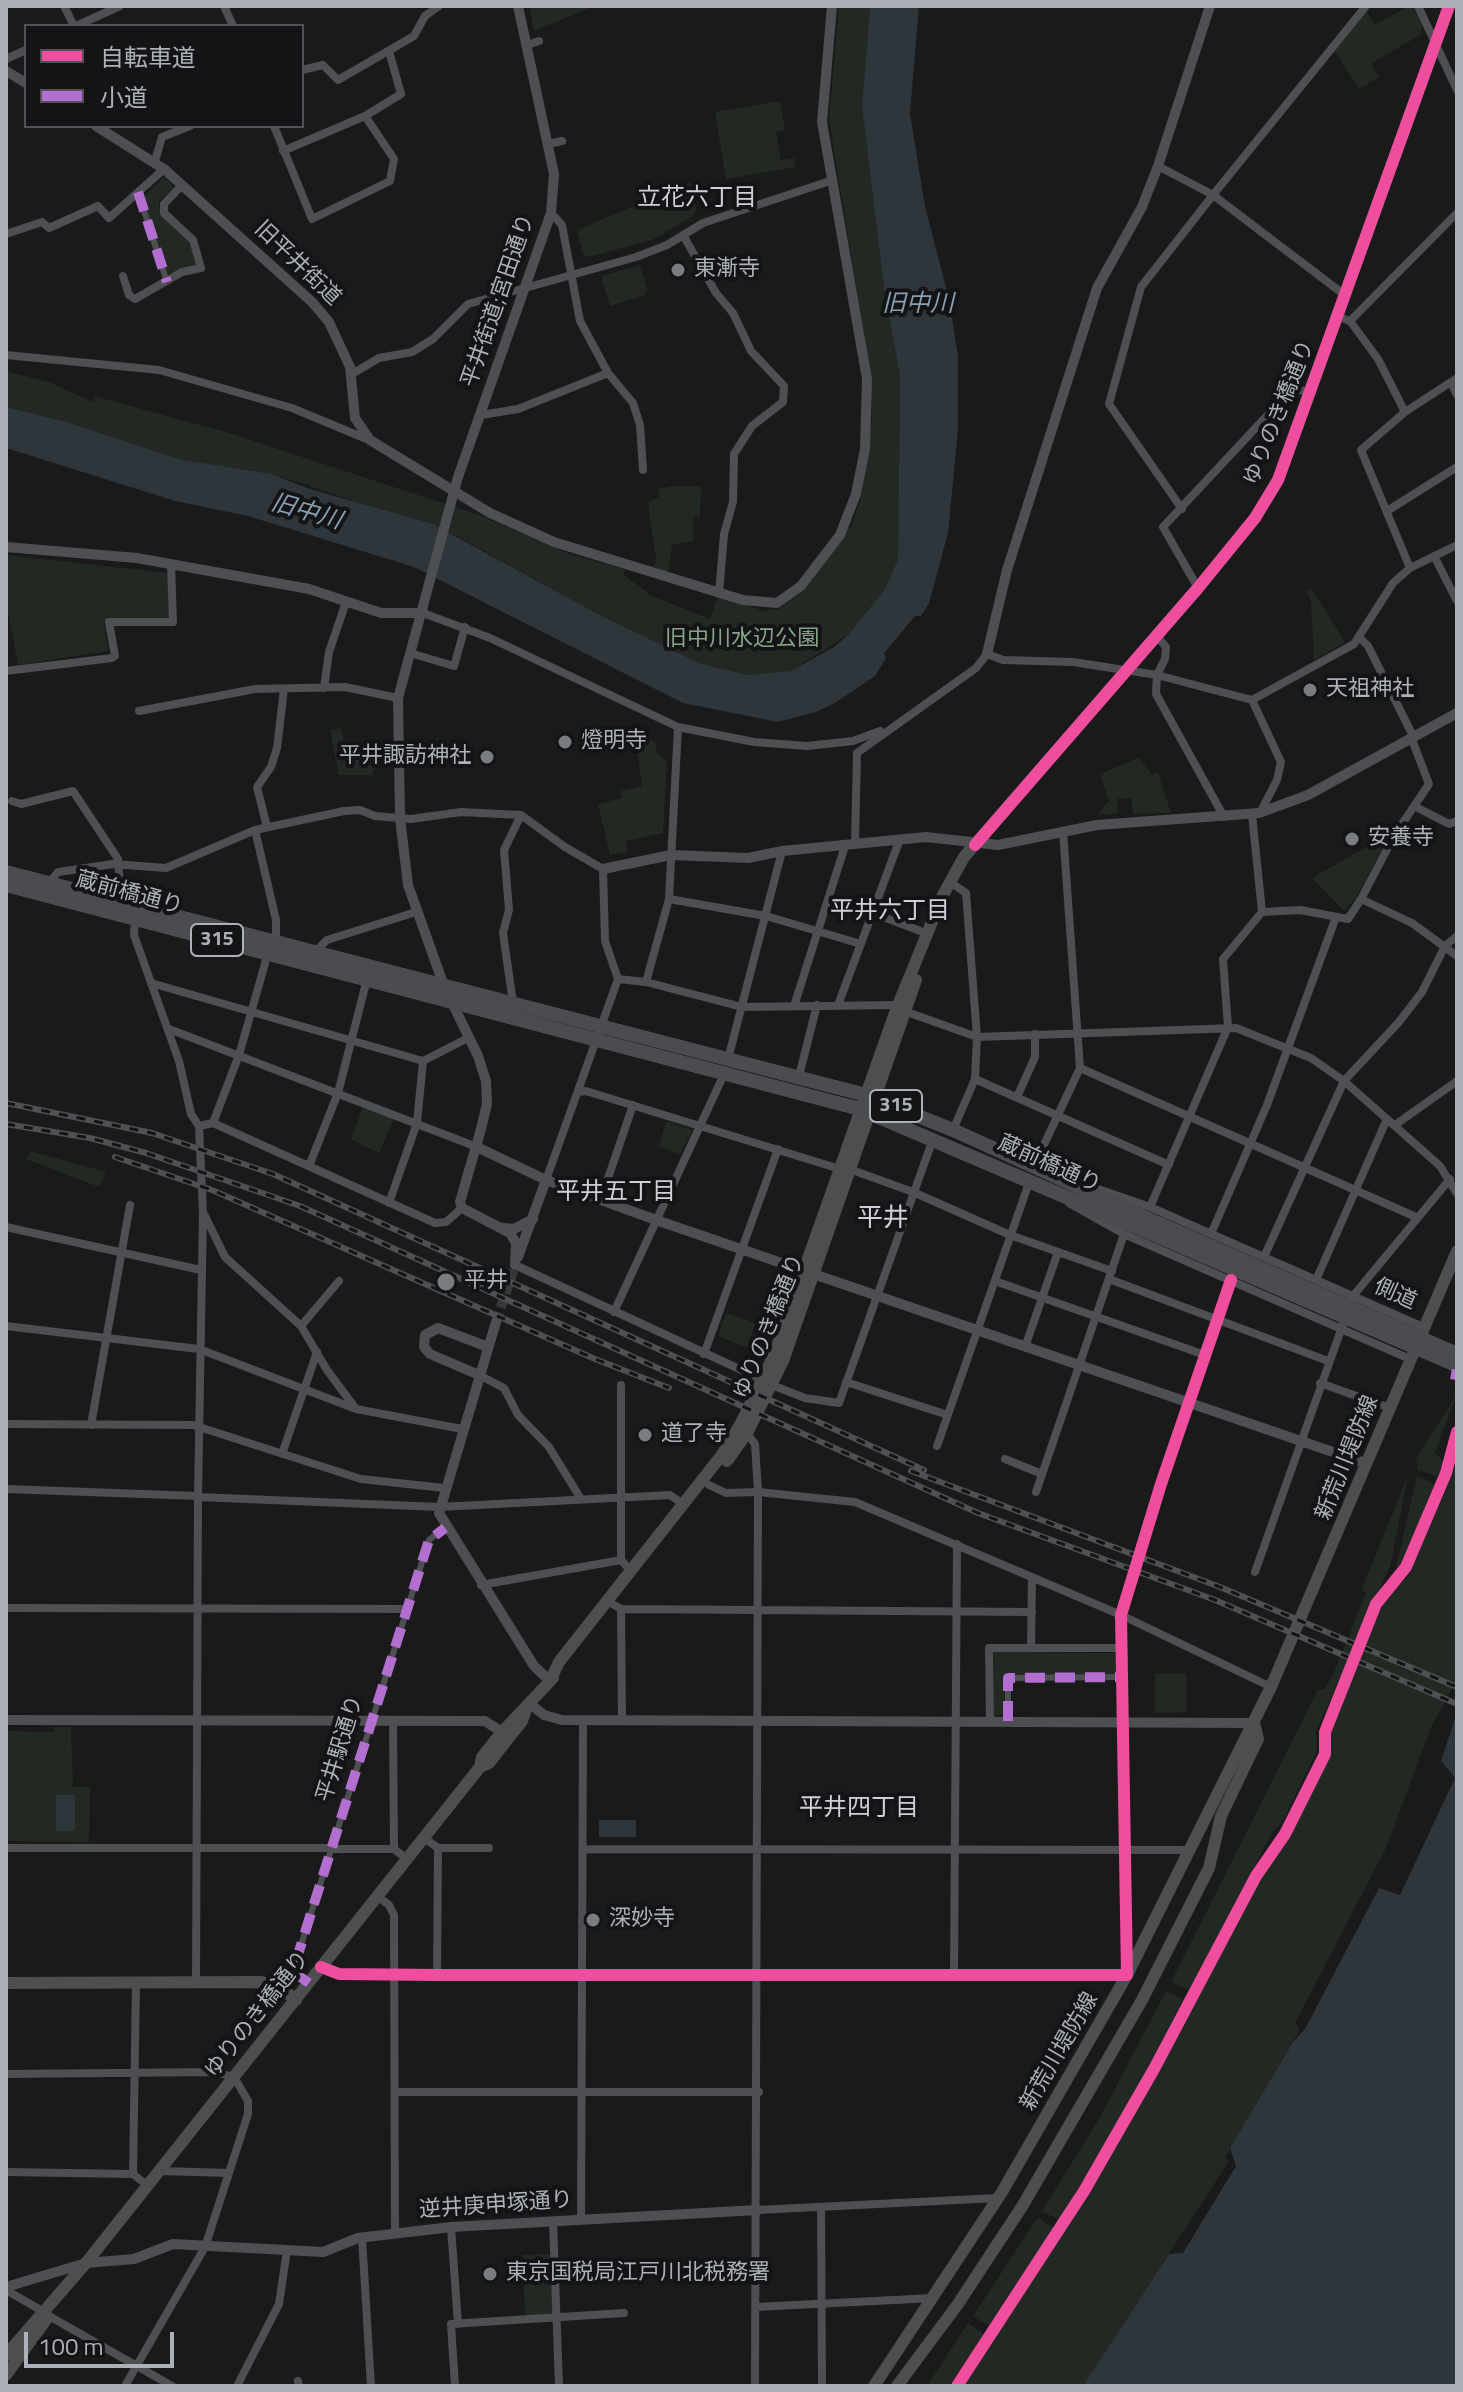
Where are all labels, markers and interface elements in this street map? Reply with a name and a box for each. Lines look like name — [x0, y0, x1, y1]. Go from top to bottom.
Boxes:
legend — [24, 24, 304, 128]
text: 自転車道 — [100, 39, 196, 75]
text: 小道 — [100, 79, 148, 115]
district label: 立花六丁目 — [637, 185, 757, 213]
street label: 平井街道;宮田通り — [457, 211, 541, 391]
street label: 旧平井街道 — [248, 216, 346, 312]
place label: 東漸寺 — [694, 257, 760, 283]
marker: 東漸寺 — [669, 261, 687, 279]
water label: 旧中川 — [882, 291, 954, 319]
street label: ゆりのき橋通り — [1239, 337, 1321, 489]
water label: 旧中川 — [267, 489, 345, 537]
park label: 旧中川水辺公園 — [665, 627, 819, 653]
place label: 天祖神社 — [1326, 677, 1414, 703]
marker: 天祖神社 — [1301, 681, 1319, 699]
place label: 燈明寺 — [581, 729, 647, 755]
marker: 燈明寺 — [556, 733, 574, 751]
place label: 平井諏訪神社 — [339, 744, 471, 770]
marker: 平井諏訪神社 — [478, 748, 496, 766]
place label: 安養寺 — [1368, 826, 1434, 852]
marker: 安養寺 — [1343, 830, 1361, 848]
street label: 蔵前橋通り — [72, 867, 186, 921]
district label: 平井六丁目 — [830, 898, 950, 926]
road number: 315 — [191, 924, 243, 956]
road number: 315 — [870, 1090, 922, 1122]
street label: 蔵前橋通り — [993, 1131, 1105, 1199]
district label: 平井五丁目 — [556, 1179, 676, 1207]
district label: 平井 — [857, 1204, 909, 1236]
street label: ゆりのき橋通り — [729, 1251, 811, 1403]
place label: 平井 — [464, 1269, 508, 1295]
marker: 平井 — [435, 1271, 457, 1293]
street label: 側道 — [1370, 1274, 1420, 1316]
street label: 新荒川堤防線 — [1311, 1392, 1385, 1524]
place label: 道了寺 — [661, 1422, 727, 1448]
marker: 道了寺 — [636, 1426, 654, 1444]
street label: 平井駅通り — [312, 1693, 370, 1805]
district label: 平井四丁目 — [799, 1795, 919, 1823]
place label: 深妙寺 — [609, 1907, 675, 1933]
marker: 深妙寺 — [584, 1911, 602, 1929]
street label: ゆりのき橋通り — [200, 1946, 316, 2084]
street label: 新荒川堤防線 — [1016, 1988, 1104, 2116]
street label: 逆井庚申塚通り — [418, 2187, 574, 2225]
place label: 東京国税局江戸川北税務署 — [506, 2261, 770, 2287]
marker: 東京国税局江戸川北税務署 — [481, 2265, 499, 2283]
scale bar — [28, 2316, 178, 2366]
text: 100 m — [38, 2328, 104, 2364]

